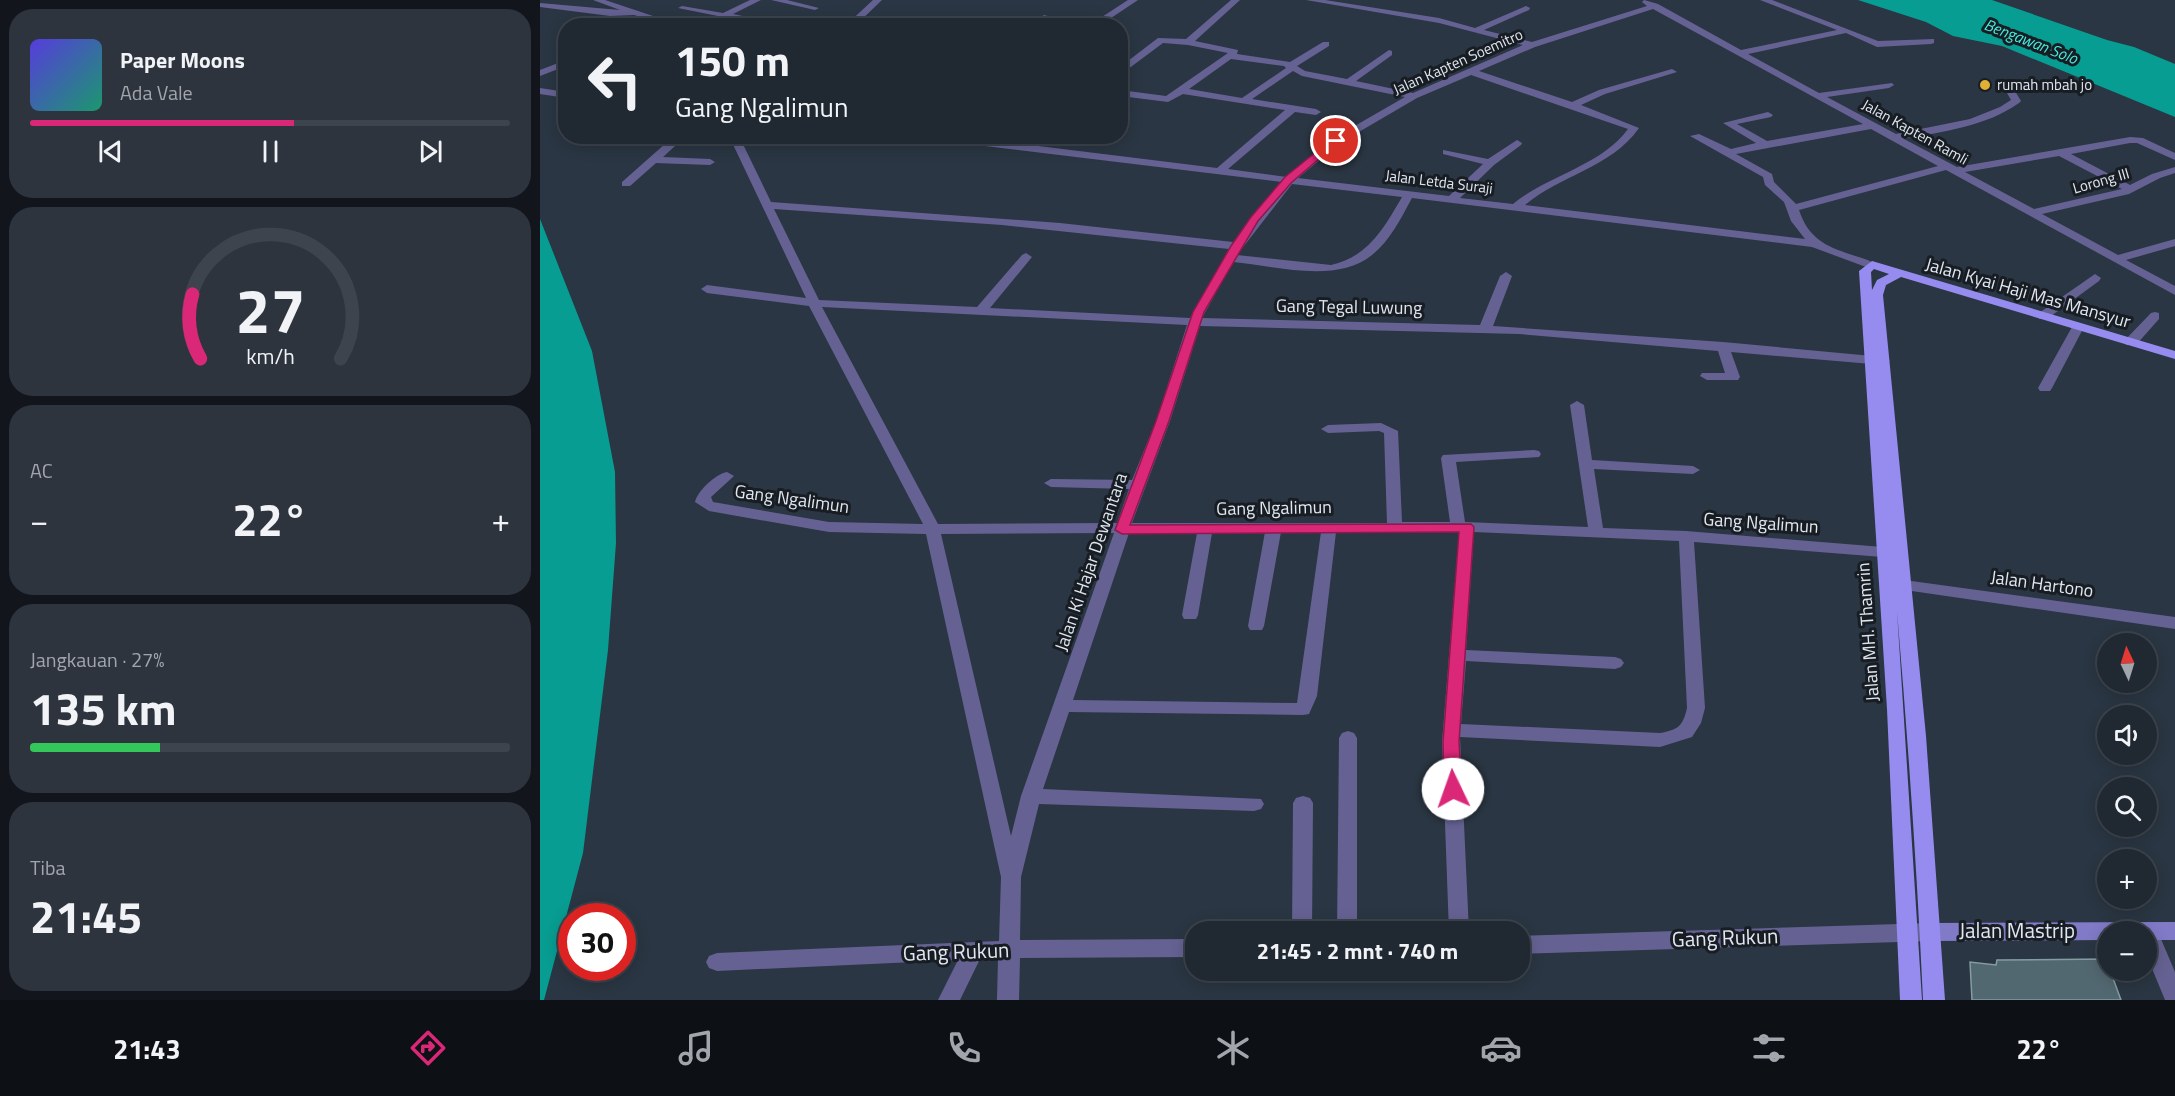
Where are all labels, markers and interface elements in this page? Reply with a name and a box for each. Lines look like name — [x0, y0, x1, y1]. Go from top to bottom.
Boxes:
water label: Bengawan Solo — [1981, 12, 2082, 70]
street label: Jalan Kapten Soemitro — [1389, 23, 1526, 101]
text: 150 m — [675, 28, 790, 92]
icon: left — [576, 42, 654, 120]
text: Paper Moons — [120, 43, 245, 77]
place label: rumah mbah jo — [1997, 73, 2092, 96]
text: Ada Vale — [120, 77, 193, 108]
marker: rumah mbah jo — [1978, 78, 1992, 92]
text: Gang Ngalimun — [675, 86, 848, 127]
street label: Jalan Kapten Ramli — [1858, 93, 1973, 170]
pin — [1310, 115, 1361, 166]
icon: arrive — [1319, 124, 1352, 157]
icon: previous — [94, 135, 127, 168]
icon: pause — [254, 135, 287, 168]
icon: next — [414, 135, 447, 168]
street label: Lorong III — [2070, 161, 2132, 200]
street label: Jalan Letda Suraji — [1384, 163, 1494, 200]
street label: Jalan Kyai Haji Mas Mansyur — [1922, 250, 2134, 335]
text: 27 — [235, 262, 305, 357]
street label: Gang Tegal Luwung — [1275, 292, 1423, 321]
text: km/h — [246, 340, 294, 372]
text: AC — [30, 455, 53, 486]
street label: Jalan Ki Hajar Dewantara — [1047, 469, 1134, 655]
street label: Gang Ngalimun — [733, 477, 851, 520]
text: 22° — [232, 485, 308, 553]
street label: Gang Ngalimun — [1216, 493, 1332, 522]
text: − — [30, 495, 48, 545]
text: + — [492, 495, 510, 545]
street label: Gang Ngalimun — [1702, 505, 1820, 540]
street label: Jalan MH. Thamrin — [1849, 562, 1886, 702]
street label: Jalan Hartono — [1989, 563, 2095, 604]
north arrow — [2097, 633, 2157, 693]
map controls — [2097, 633, 2157, 981]
text: Jangkauan · 27% — [30, 644, 164, 675]
text: 135 km — [30, 674, 176, 742]
button: sound — [2097, 705, 2157, 765]
position arrow — [1421, 757, 1485, 821]
button: search — [2097, 777, 2157, 837]
button: + — [2097, 849, 2157, 909]
text: Tiba — [30, 852, 65, 883]
text: 21:45 — [30, 882, 142, 950]
speed limit sign: 30 — [558, 903, 636, 981]
street label: Jalan Mastrip — [1959, 914, 2075, 946]
street label: Gang Rukun — [1671, 919, 1779, 955]
button: − — [2097, 921, 2157, 981]
street label: Gang Rukun — [902, 933, 1010, 969]
text: 21:45 · 2 mnt · 740 m — [1257, 934, 1458, 968]
icon: directions — [407, 1027, 449, 1069]
icon: music — [675, 1027, 717, 1069]
icon: phone — [943, 1027, 985, 1069]
icon: climate — [1212, 1027, 1254, 1069]
icon: car — [1480, 1027, 1522, 1069]
icon: filters — [1748, 1027, 1790, 1069]
text: 21:43 — [113, 1028, 181, 1069]
text: 22° — [2016, 1028, 2062, 1069]

